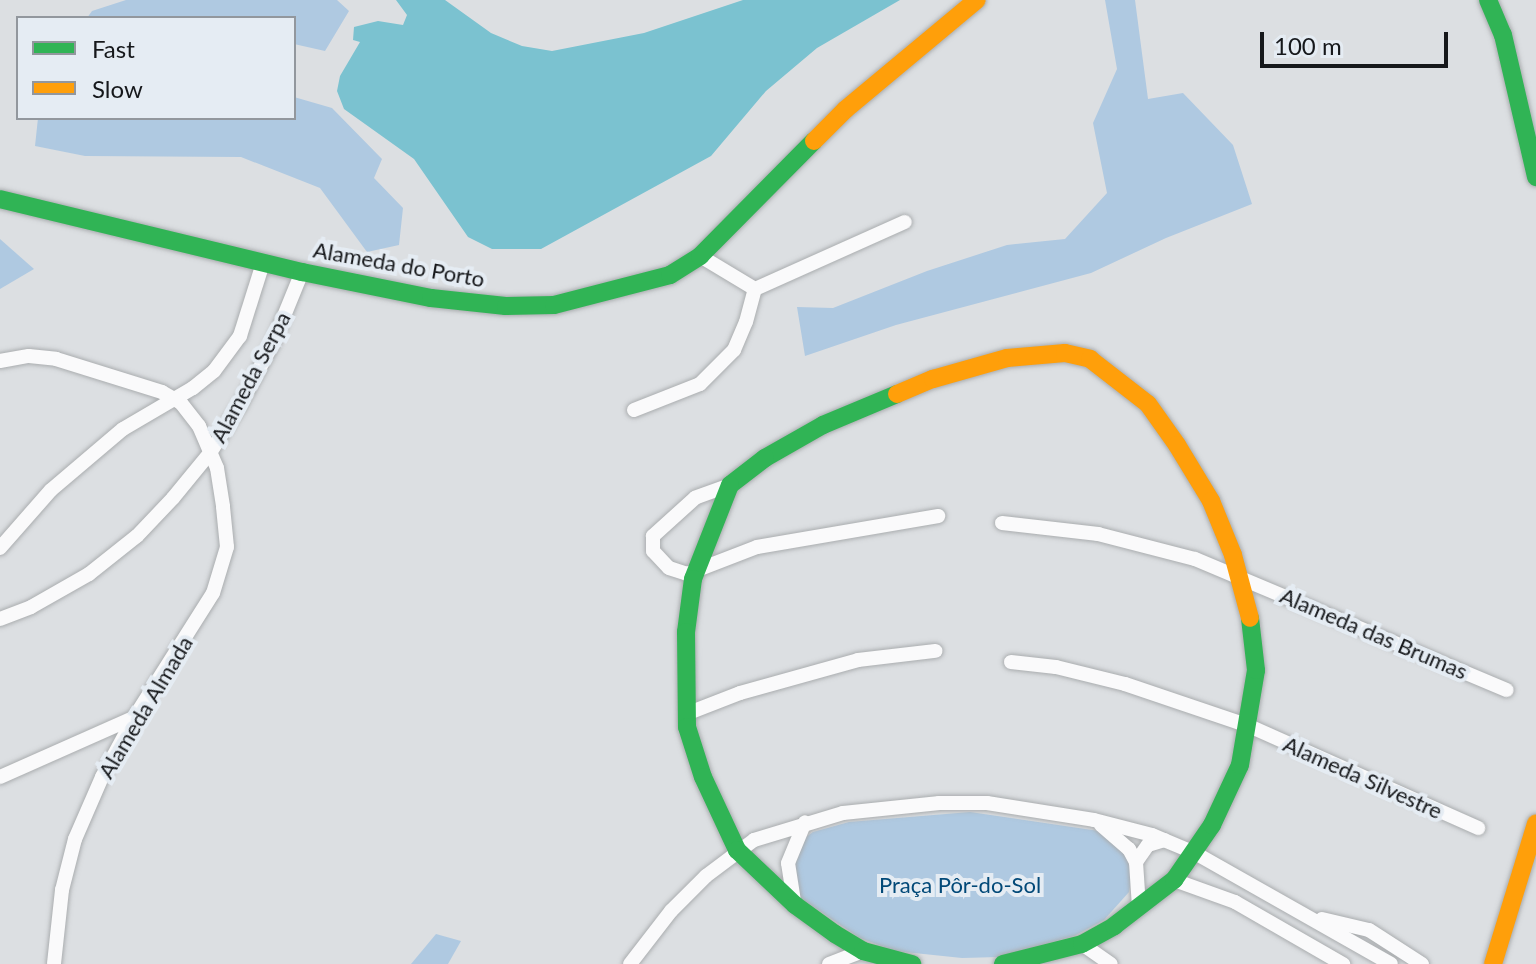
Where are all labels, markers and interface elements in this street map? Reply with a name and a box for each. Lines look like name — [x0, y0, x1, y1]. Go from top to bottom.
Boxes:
legend — [16, 16, 296, 120]
scale bar — [1264, 16, 1452, 66]
text: 100 m — [1274, 31, 1342, 60]
text: Fast — [92, 34, 135, 63]
text: Slow — [92, 74, 143, 103]
street label: Alameda do Porto — [311, 236, 487, 292]
street label: Alameda Serpa — [204, 307, 296, 447]
street label: Alameda das Brumas — [1276, 582, 1472, 684]
street label: Alameda Almada — [92, 631, 198, 783]
street label: Alameda Silvestre — [1279, 730, 1447, 824]
park label: Praça Pôr-do-Sol — [879, 872, 1041, 898]

